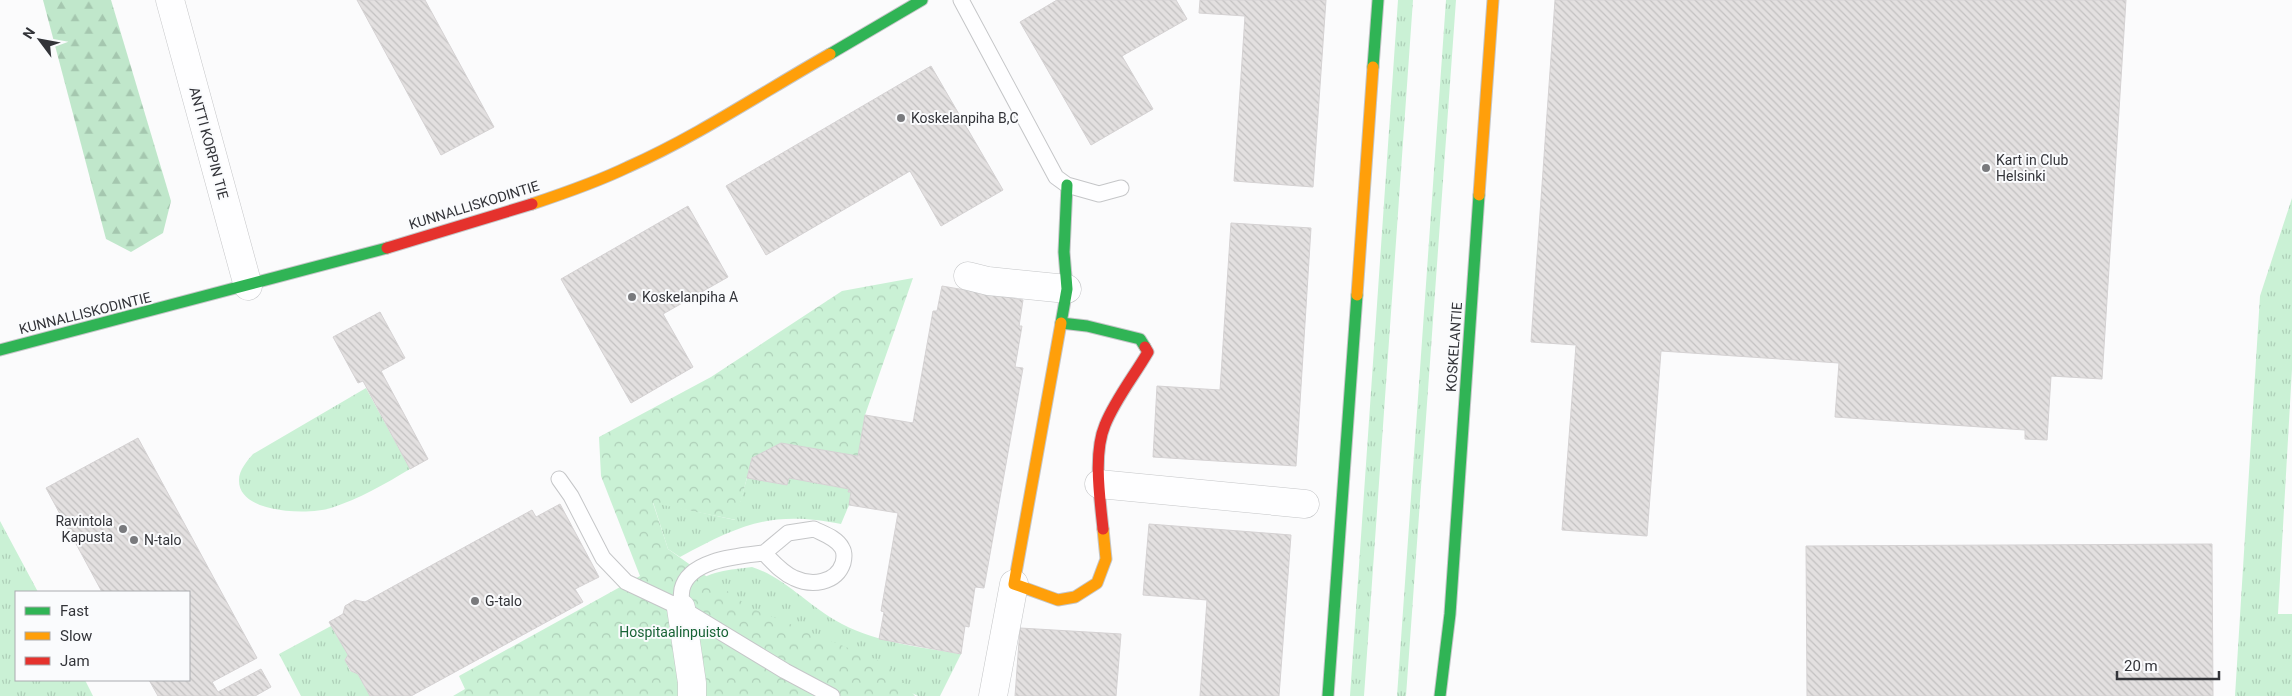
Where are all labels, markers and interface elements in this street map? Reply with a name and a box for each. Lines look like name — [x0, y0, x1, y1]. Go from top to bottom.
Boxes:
north arrow — [15, 15, 65, 65]
text: N — [20, 25, 38, 42]
street label: ANTTI KORPIN TIE — [186, 85, 232, 201]
place label: Koskelanpiha B,C — [911, 110, 1019, 126]
marker: Koskelanpiha B,C — [895, 112, 907, 124]
place label: Kart in Club Helsinki — [1996, 152, 2068, 184]
marker: Kart in Club Helsinki — [1980, 162, 1992, 174]
street label: KUNNALLISKODINTIE — [407, 178, 541, 232]
street label: KUNNALLISKODINTIE — [17, 289, 153, 337]
place label: Koskelanpiha A — [642, 289, 738, 305]
marker: Koskelanpiha A — [626, 291, 638, 303]
street label: KOSKELANTIE — [1443, 302, 1465, 392]
place label: Ravintola Kapusta — [55, 513, 113, 545]
marker: Ravintola Kapusta — [117, 523, 129, 535]
place label: N-talo — [144, 532, 181, 548]
marker: N-talo — [128, 534, 140, 546]
legend — [15, 591, 190, 681]
place label: G-talo — [485, 593, 522, 609]
marker: G-talo — [469, 595, 481, 607]
text: Fast — [60, 602, 89, 620]
park label: Hospitaalinpuisto — [619, 624, 729, 640]
text: Slow — [60, 627, 92, 645]
scale bar — [2117, 648, 2220, 680]
text: Jam — [60, 652, 90, 670]
text: 20 m — [2124, 657, 2158, 675]

